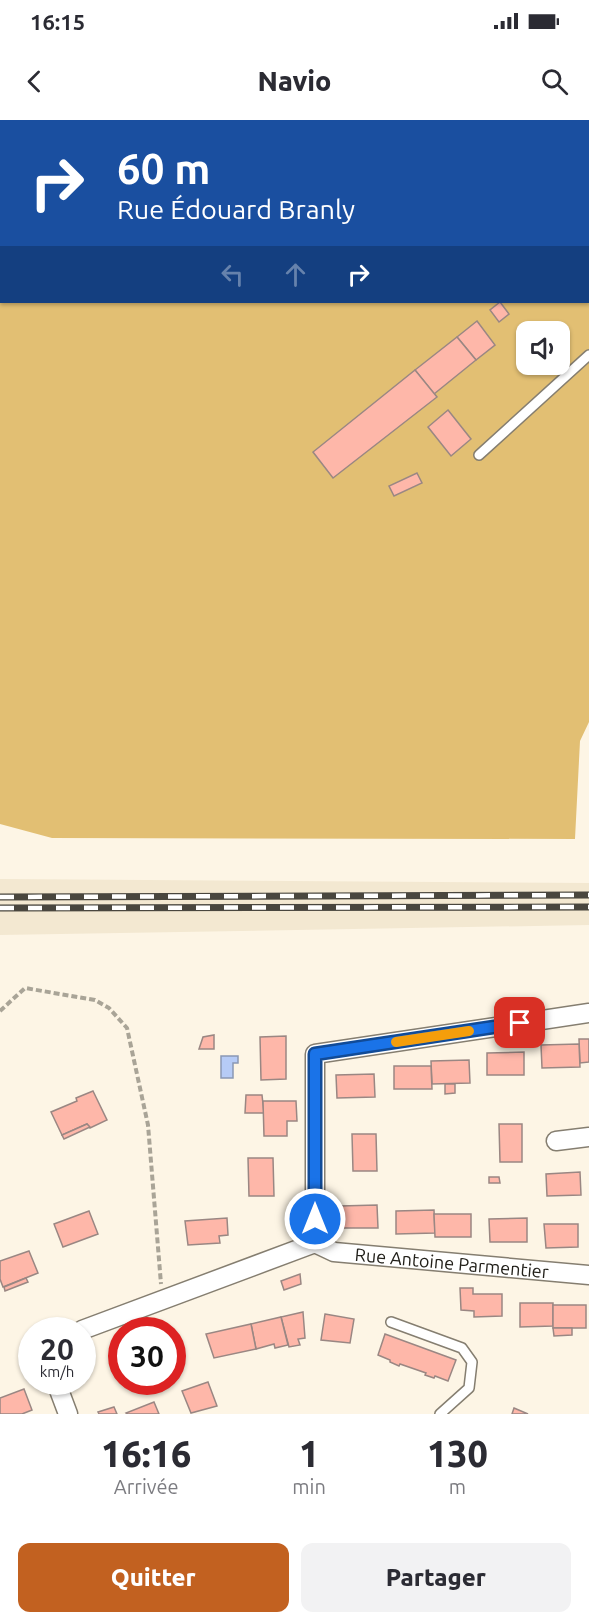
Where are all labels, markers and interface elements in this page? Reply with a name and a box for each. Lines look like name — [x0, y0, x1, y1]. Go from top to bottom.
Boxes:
text: 16:15 — [30, 9, 85, 34]
icon: back — [18, 65, 51, 98]
icon: search — [538, 65, 571, 98]
text: Navio — [257, 66, 332, 96]
icon: right — [18, 144, 96, 222]
text: 60 m — [117, 145, 211, 192]
text: Rue Édouard Branly — [117, 194, 355, 224]
icon: left — [216, 258, 249, 291]
icon: ahead — [279, 258, 312, 291]
icon: right — [342, 258, 375, 291]
map controls — [516, 321, 570, 375]
button: sound — [516, 321, 570, 375]
pin — [494, 997, 545, 1048]
icon: arrive — [503, 1006, 536, 1039]
position arrow — [283, 1187, 347, 1251]
street label: Rue Antoine Parmentier — [354, 1244, 550, 1281]
speed limit sign: 30 — [108, 1317, 186, 1395]
text: 20 — [40, 1332, 74, 1366]
text: km/h — [40, 1363, 74, 1380]
text: 16:16 — [101, 1433, 191, 1474]
text: 1 — [299, 1433, 319, 1474]
text: 130 — [427, 1433, 488, 1474]
text: Arrivée — [114, 1475, 179, 1498]
text: min — [292, 1475, 326, 1498]
text: m — [449, 1475, 466, 1498]
button: Quitter — [18, 1543, 289, 1612]
button: Partager — [301, 1543, 571, 1612]

